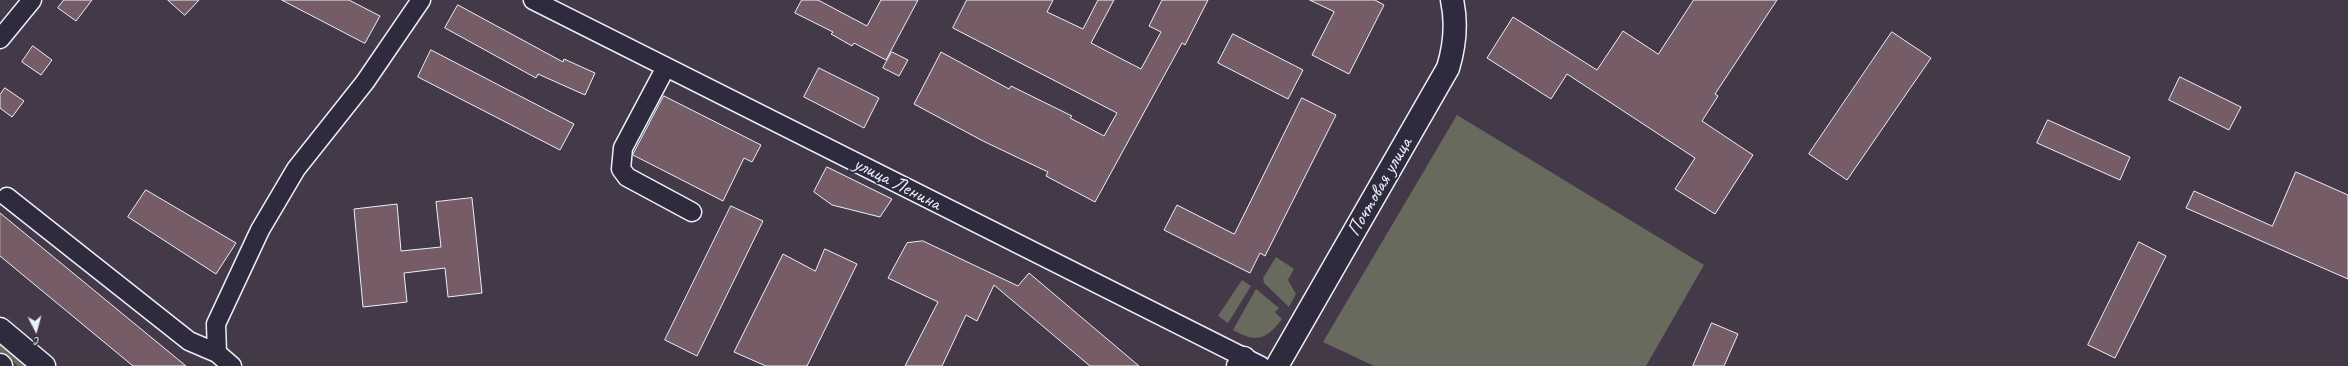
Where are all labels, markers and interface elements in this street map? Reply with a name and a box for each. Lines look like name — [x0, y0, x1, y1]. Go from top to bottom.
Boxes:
street label: Почтовая улица — [1342, 133, 1418, 241]
street label: улица Ленина — [849, 152, 945, 216]
north arrow — [16, 310, 56, 350]
text: С — [34, 335, 41, 349]

